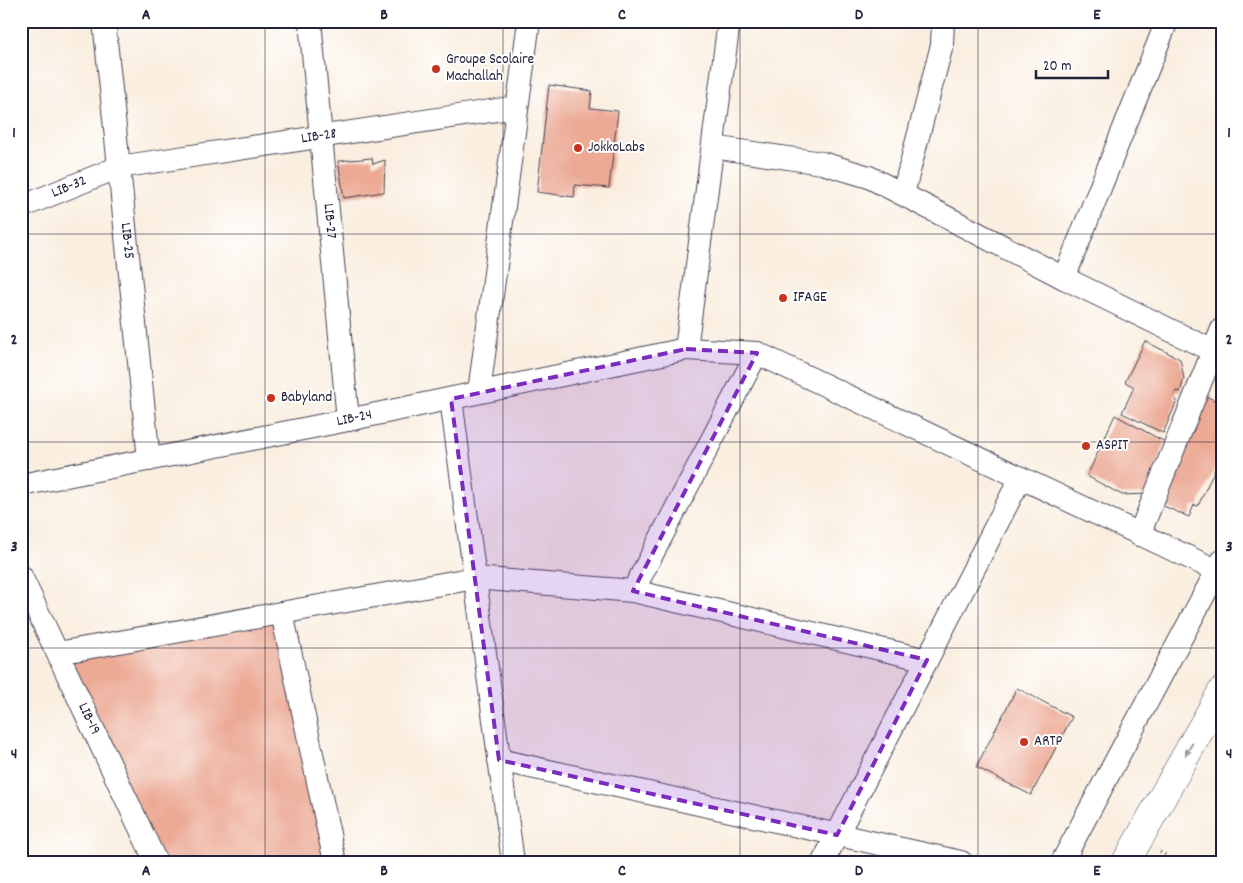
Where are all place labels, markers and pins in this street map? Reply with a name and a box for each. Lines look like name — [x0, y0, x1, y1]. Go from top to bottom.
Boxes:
place label: Groupe Scolaire Machallah — [446, 49, 534, 88]
marker: Groupe Scolaire Machallah — [430, 63, 442, 75]
place label: JokkoLabs — [588, 137, 645, 159]
marker: JokkoLabs — [572, 142, 584, 154]
place label: IFAGE — [793, 287, 827, 309]
marker: IFAGE — [777, 292, 789, 304]
place label: Babyland — [281, 387, 332, 409]
marker: Babyland — [265, 392, 277, 404]
place label: ASPIT — [1096, 435, 1128, 457]
marker: ASPIT — [1080, 440, 1092, 452]
place label: ARTP — [1034, 731, 1062, 753]
marker: ARTP — [1018, 736, 1030, 748]

